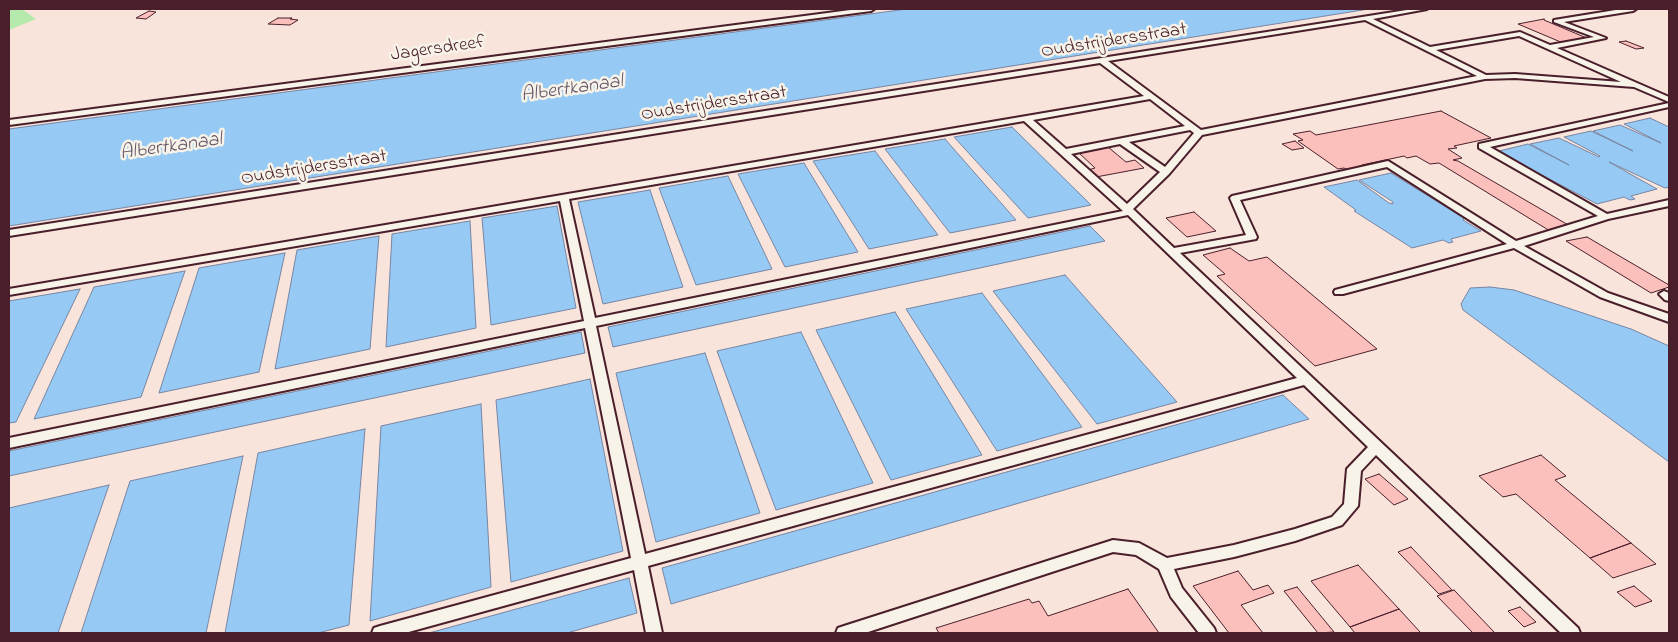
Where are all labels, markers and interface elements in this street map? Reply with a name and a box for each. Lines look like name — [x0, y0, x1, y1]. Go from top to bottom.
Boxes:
street label: Oudstrijdersstraat — [1040, 19, 1188, 65]
street label: Jagersdreef — [390, 32, 486, 68]
water label: Albertkanaal — [520, 71, 624, 109]
street label: Oudstrijdersstraat — [640, 82, 788, 128]
water label: Albertkanaal — [119, 129, 223, 167]
street label: Oudstrijdersstraat — [240, 146, 388, 192]

